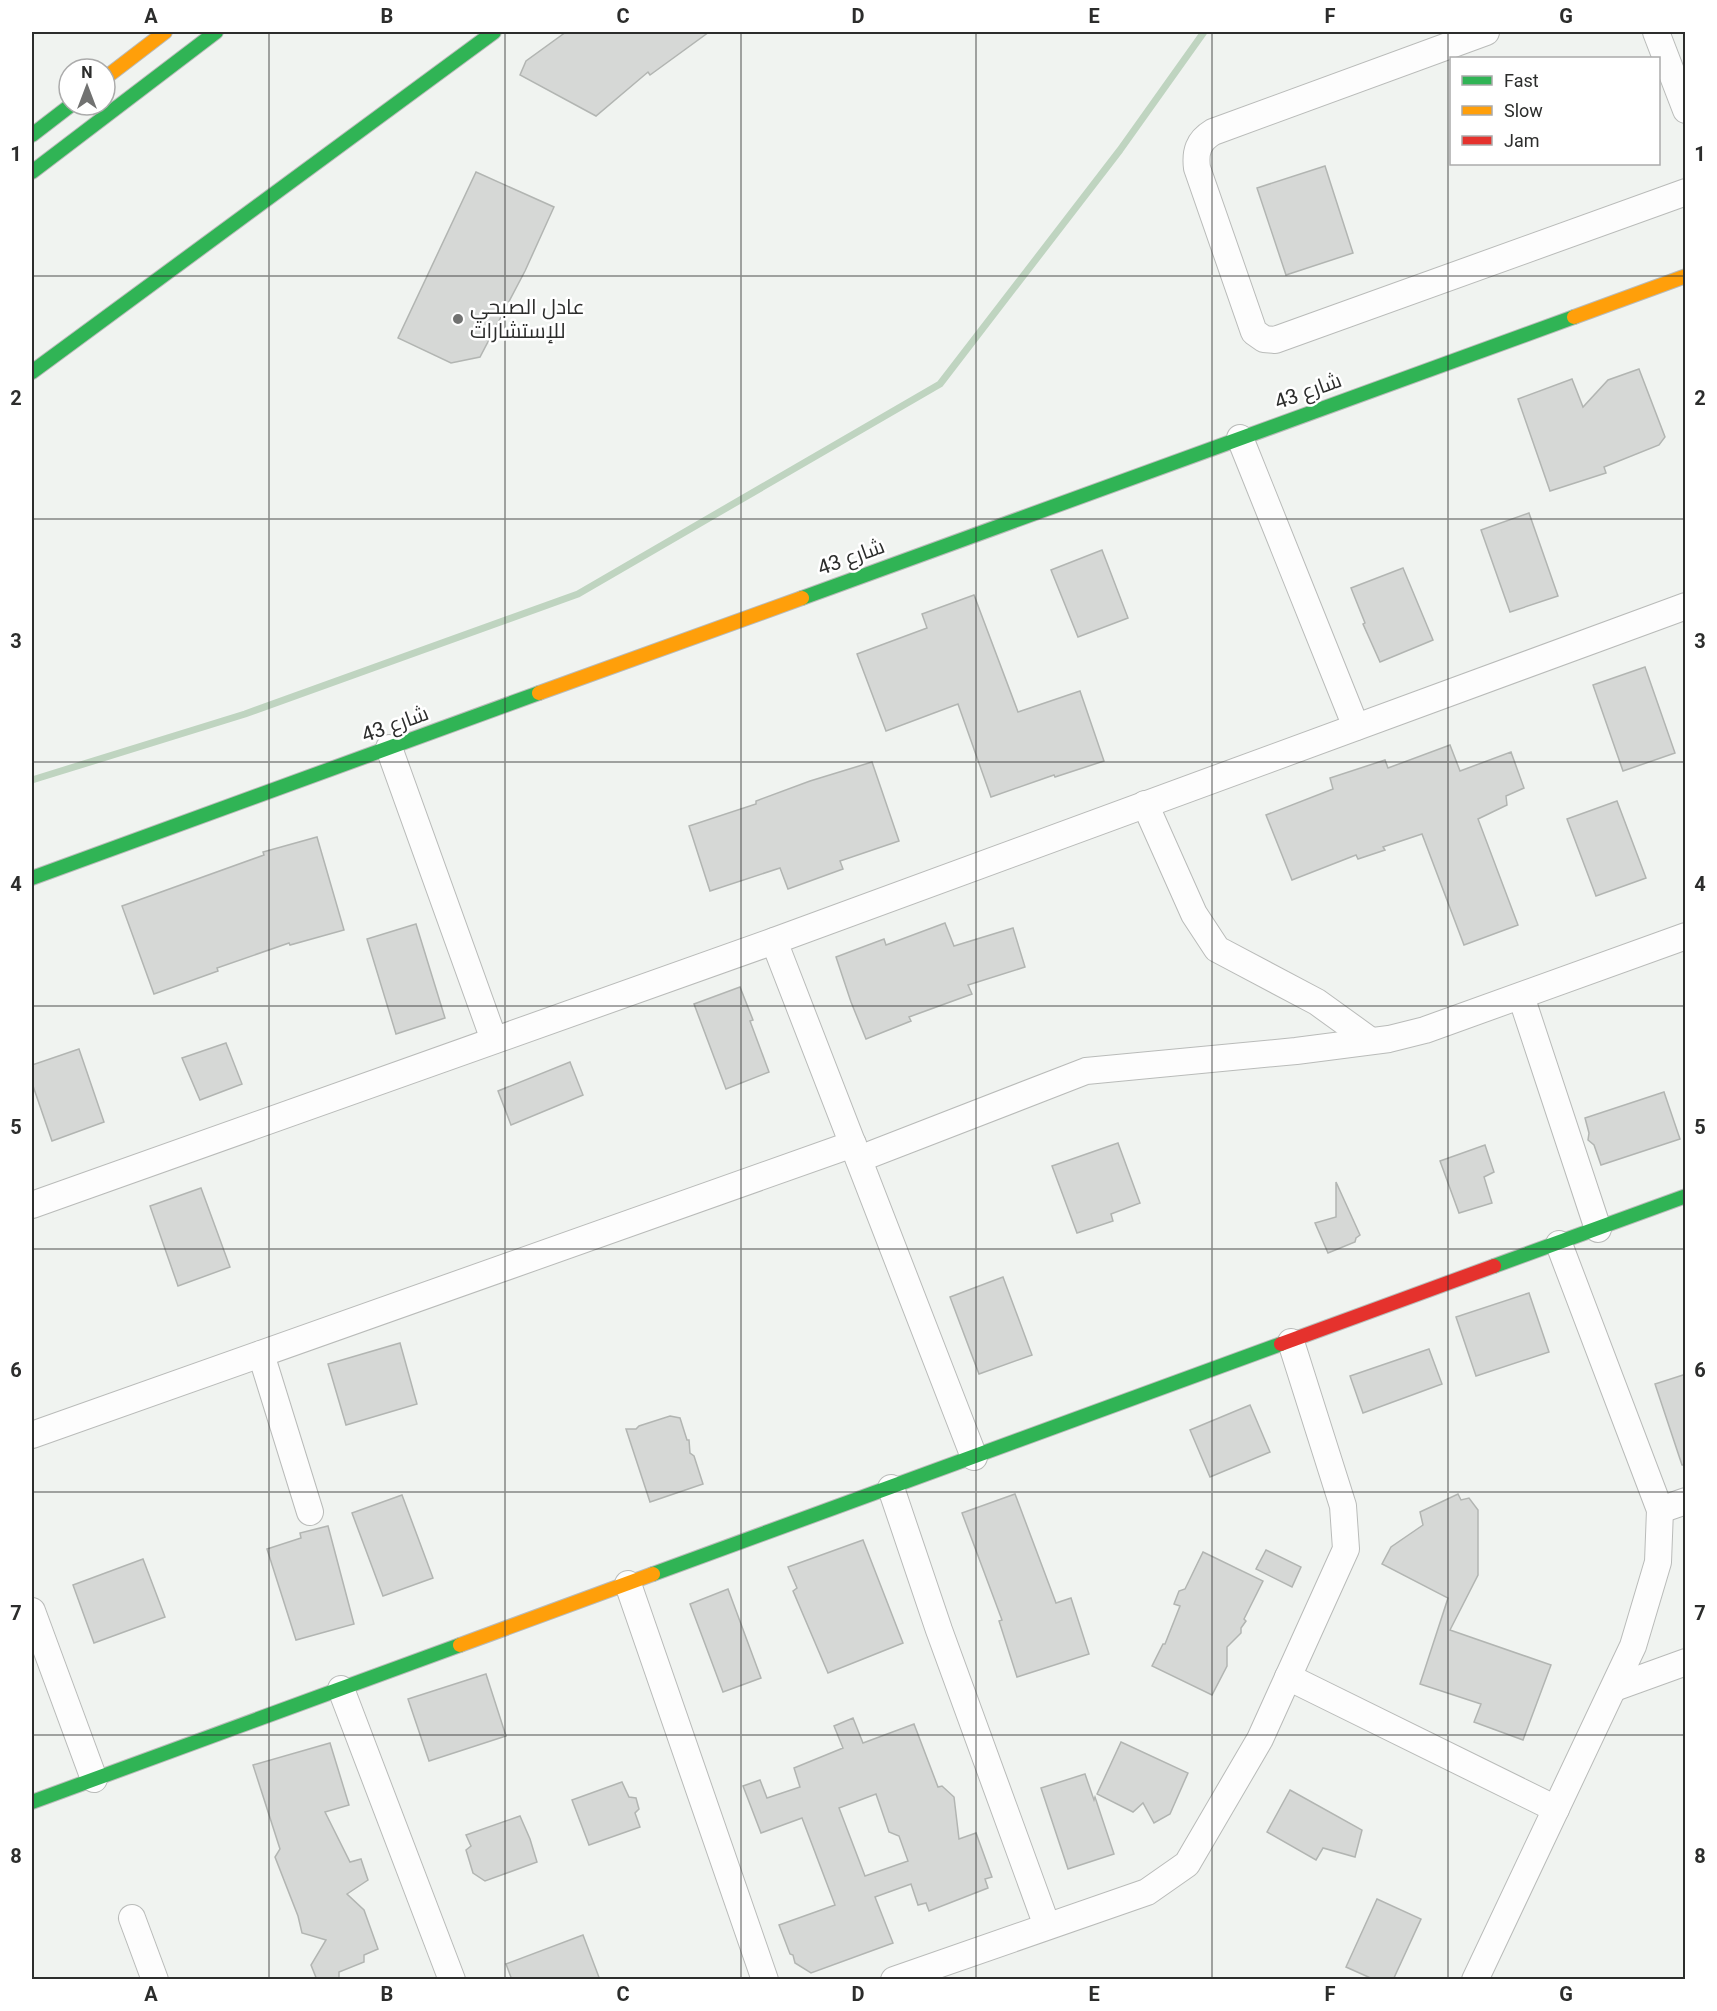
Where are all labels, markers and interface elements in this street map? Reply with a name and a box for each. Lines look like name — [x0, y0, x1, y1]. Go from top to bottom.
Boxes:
text: A — [144, 4, 158, 28]
text: B — [381, 4, 393, 28]
text: C — [616, 4, 630, 28]
text: D — [852, 4, 865, 28]
text: E — [1088, 4, 1100, 28]
text: F — [1325, 4, 1336, 28]
text: G — [1559, 4, 1573, 28]
north arrow — [57, 57, 117, 117]
legend — [1450, 57, 1660, 165]
text: N — [81, 63, 93, 82]
text: Fast — [1504, 70, 1539, 91]
text: Slow — [1504, 100, 1543, 121]
text: Jam — [1504, 130, 1540, 151]
text: 1 — [10, 142, 22, 166]
text: 1 — [1694, 142, 1706, 166]
place label: عادل الصبحي للإستشارات — [470, 295, 585, 344]
marker: عادل الصبحي للإستشارات — [451, 312, 465, 326]
street label: شارع 43 — [1271, 368, 1345, 416]
text: 2 — [10, 386, 22, 410]
text: 2 — [1694, 386, 1706, 410]
street label: شارع 43 — [814, 534, 888, 582]
text: 3 — [10, 629, 22, 653]
text: 3 — [1694, 629, 1706, 653]
street label: شارع 43 — [358, 701, 432, 749]
text: 4 — [10, 872, 22, 896]
text: 4 — [1694, 872, 1706, 896]
text: 5 — [10, 1115, 22, 1139]
text: 5 — [1694, 1115, 1706, 1139]
text: 6 — [10, 1358, 22, 1382]
text: 6 — [1694, 1358, 1706, 1382]
text: 7 — [10, 1601, 22, 1625]
text: 7 — [1694, 1601, 1706, 1625]
text: 8 — [10, 1844, 22, 1868]
text: 8 — [1694, 1844, 1706, 1868]
text: A — [144, 1982, 158, 2006]
text: B — [381, 1982, 393, 2006]
text: C — [616, 1982, 630, 2006]
text: D — [852, 1982, 865, 2006]
text: E — [1088, 1982, 1100, 2006]
text: F — [1325, 1982, 1336, 2006]
text: G — [1559, 1982, 1573, 2006]

